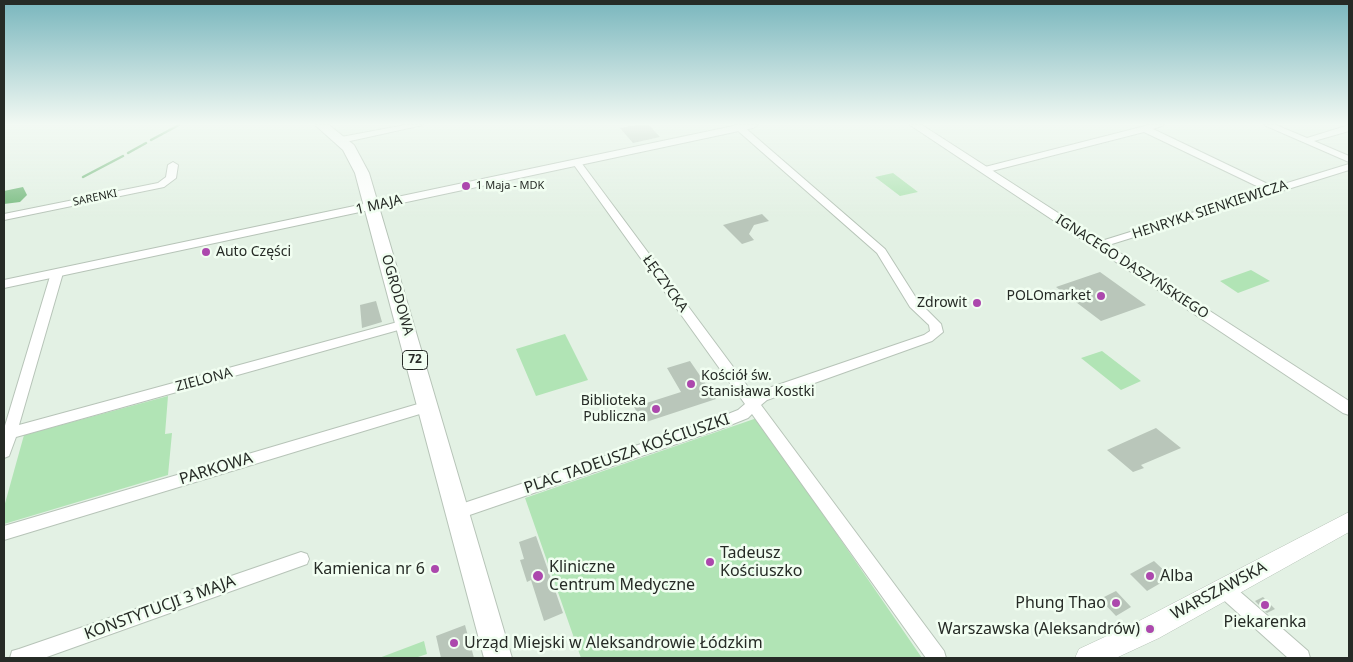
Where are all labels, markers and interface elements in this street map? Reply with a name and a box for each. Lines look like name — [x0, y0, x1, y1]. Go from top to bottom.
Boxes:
street label: HENRYKA SIENKIEWICZA — [1130, 177, 1290, 243]
place label: 1 Maja - MDK — [476, 179, 544, 193]
marker: 1 Maja - MDK — [460, 180, 472, 192]
street label: SARENKI — [72, 187, 118, 209]
street label: 1 MAJA — [354, 192, 404, 218]
street label: IGNACEGO DASZYŃSKIEGO — [1052, 211, 1212, 323]
place label: Auto Części — [216, 244, 291, 260]
marker: Auto Części — [200, 246, 212, 258]
street label: ŁĘCZYCKA — [639, 252, 691, 316]
street label: OGRODOWA — [377, 253, 417, 337]
place label: POLOmarket — [1006, 288, 1091, 304]
marker: POLOmarket — [1095, 290, 1107, 302]
place label: Zdrowit — [917, 295, 967, 311]
marker: Zdrowit — [971, 297, 983, 309]
road number: 72 — [402, 350, 428, 370]
street label: ZIELONA — [174, 364, 234, 396]
place label: Kościół św. Stanisława Kostki — [701, 368, 815, 401]
marker: Kościół św. Stanisława Kostki — [685, 378, 697, 390]
place label: Biblioteka Publiczna — [581, 393, 646, 426]
marker: Biblioteka Publiczna — [650, 403, 662, 415]
street label: PLAC TADEUSZA KOŚCIUSZKI — [522, 410, 732, 498]
street label: PARKOWA — [177, 449, 255, 489]
place label: Tadeusz Kościuszko — [720, 543, 802, 581]
marker: Tadeusz Kościuszko — [704, 556, 716, 568]
place label: Kliniczne Centrum Medyczne — [549, 557, 695, 595]
street label: WARSZAWSKA — [1168, 558, 1270, 624]
place label: Kamienica nr 6 — [313, 559, 425, 579]
marker: Kamienica nr 6 — [429, 563, 441, 575]
place label: Alba — [1160, 566, 1193, 586]
marker: Kliniczne Centrum Medyczne — [531, 569, 545, 583]
marker: Alba — [1144, 570, 1156, 582]
street label: KONSTYTUCJI 3 MAJA — [82, 572, 238, 644]
place label: Phung Thao — [1015, 593, 1106, 613]
marker: Phung Thao — [1110, 597, 1122, 609]
marker: Piekarenka — [1259, 599, 1271, 611]
place label: Piekarenka — [1223, 612, 1307, 632]
place label: Warszawska (Aleksandrów) — [938, 619, 1140, 639]
marker: Warszawska (Aleksandrów) — [1144, 623, 1156, 635]
place label: Urząd Miejski w Aleksandrowie Łódzkim — [464, 633, 763, 653]
marker: Urząd Miejski w Aleksandrowie Łódzkim — [448, 637, 460, 649]

